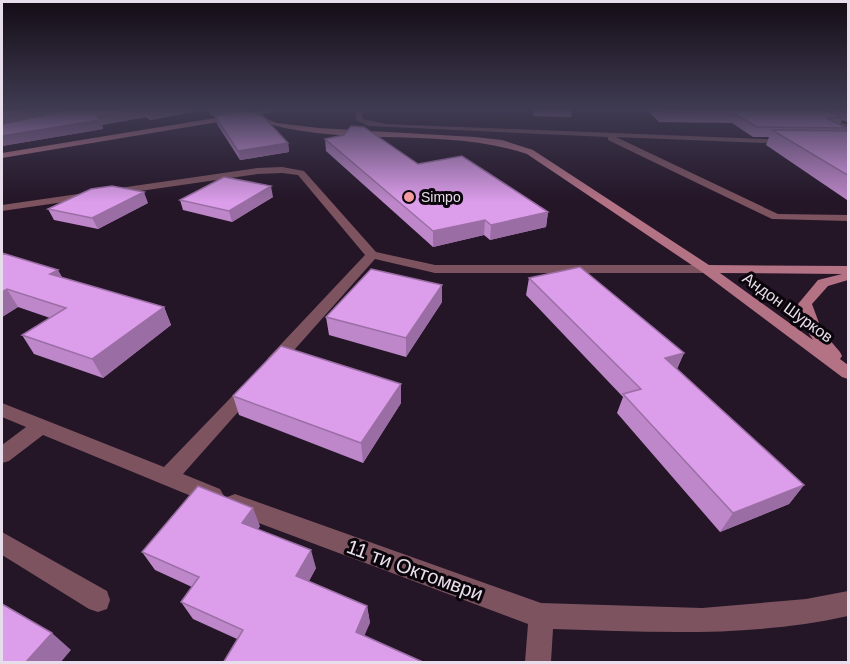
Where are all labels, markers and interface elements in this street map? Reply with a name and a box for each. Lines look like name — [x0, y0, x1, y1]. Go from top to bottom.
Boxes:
place label: Simpo — [421, 189, 461, 205]
marker: Simpo — [402, 190, 416, 204]
street label: Андон Шурков — [739, 269, 836, 346]
street label: 11 ти Октомври — [344, 535, 486, 605]

